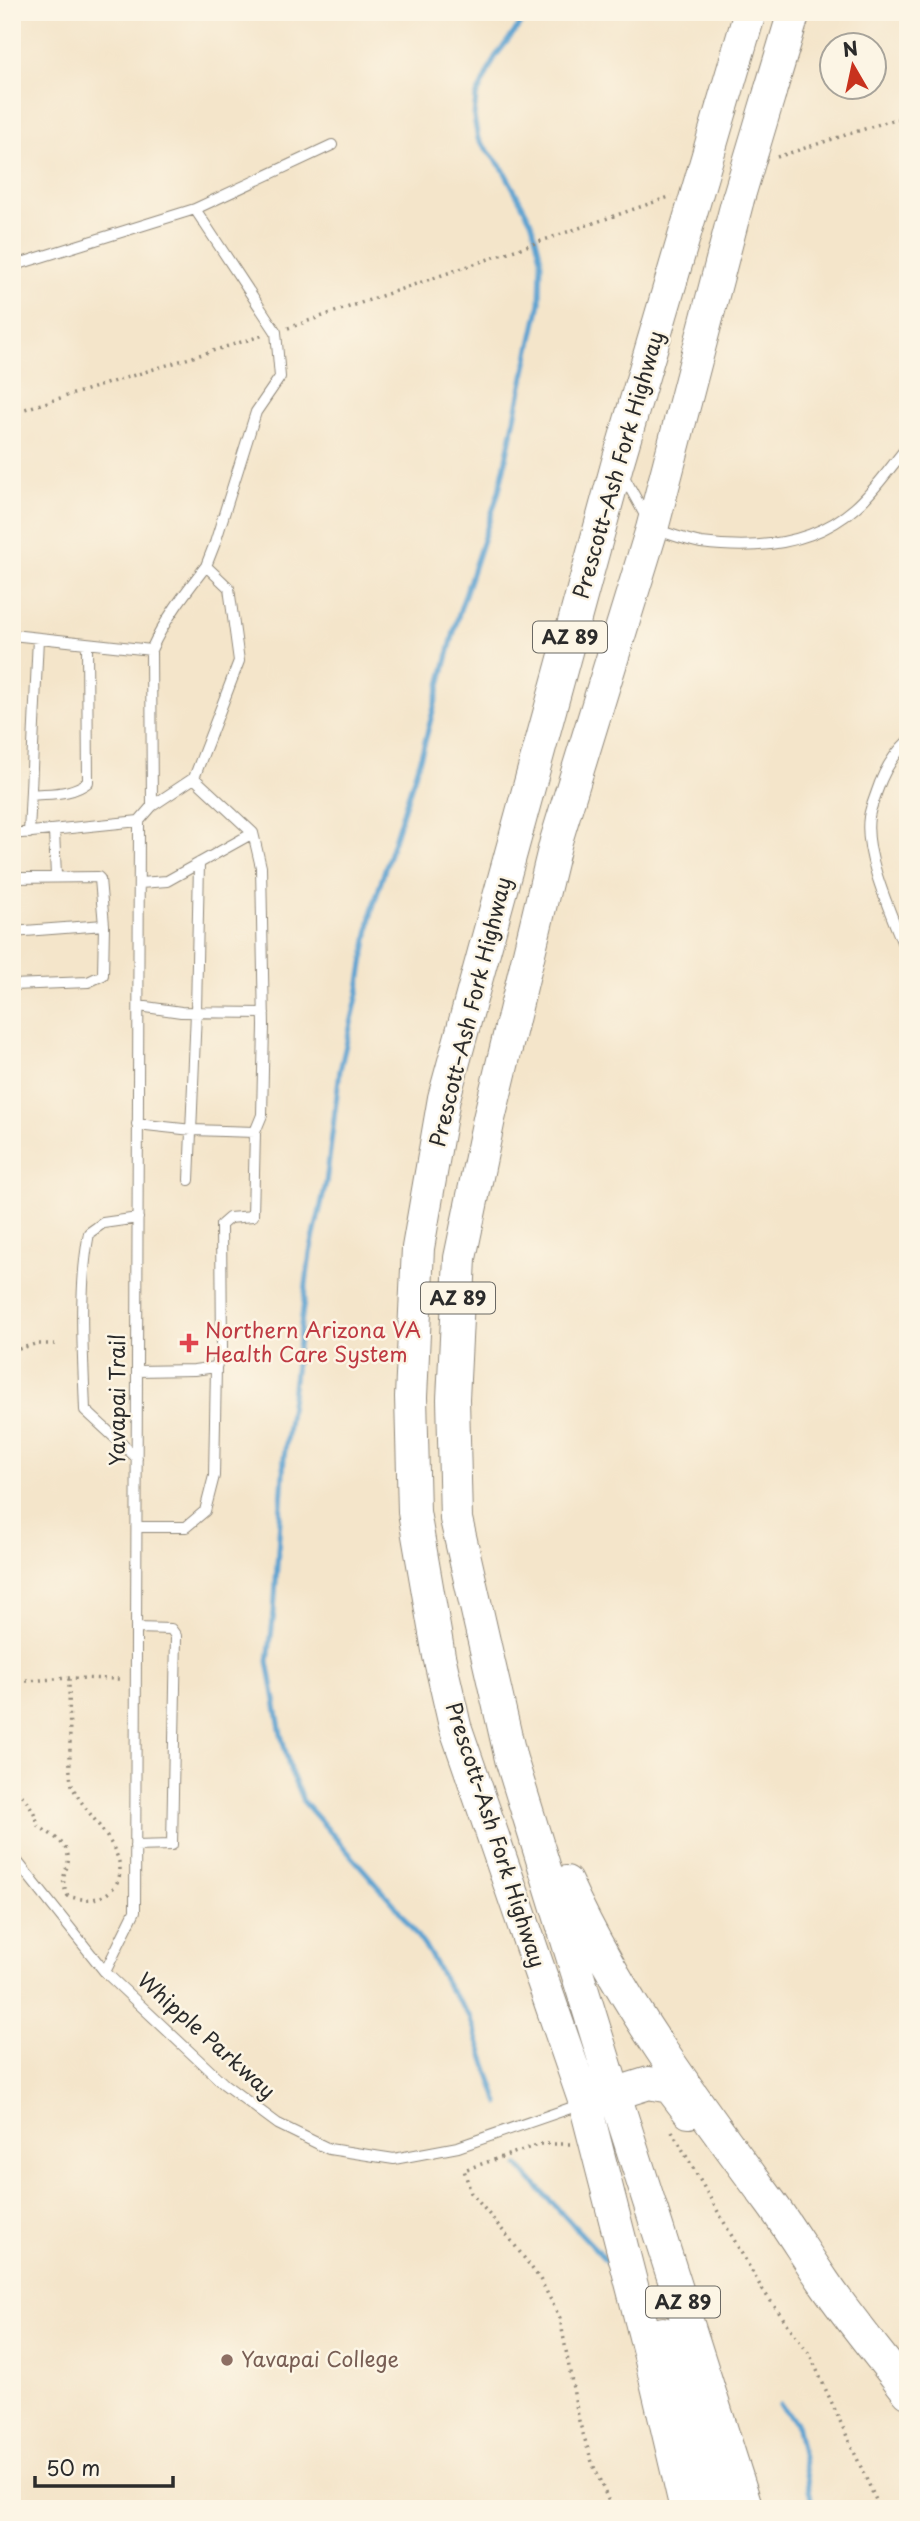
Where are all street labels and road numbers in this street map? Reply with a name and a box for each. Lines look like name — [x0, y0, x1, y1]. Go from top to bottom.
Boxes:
street label: Prescott–Ash Fork Highway — [564, 327, 671, 602]
road number: AZ 89 — [533, 622, 607, 652]
street label: Prescott–Ash Fork Highway — [420, 873, 518, 1150]
road number: AZ 89 — [421, 1282, 495, 1314]
street label: Yavapai Trail — [100, 1334, 132, 1466]
street label: Prescott–Ash Fork Highway — [439, 1698, 555, 1971]
street label: Whipple Parkway — [131, 1964, 284, 2105]
road number: AZ 89 — [646, 2286, 720, 2318]

